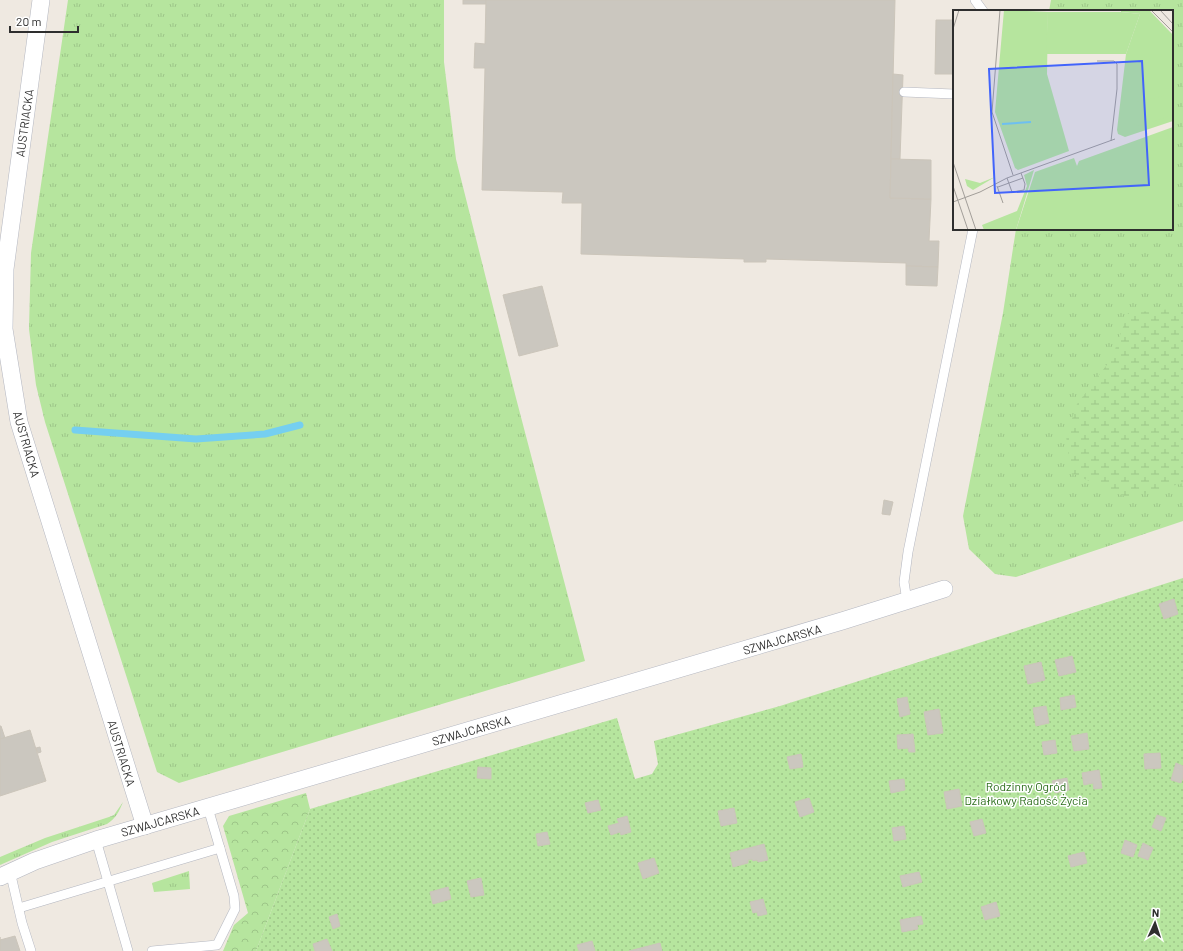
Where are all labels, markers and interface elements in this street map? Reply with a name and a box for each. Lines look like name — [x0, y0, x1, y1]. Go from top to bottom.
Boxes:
scale bar — [10, 8, 78, 34]
inset map — [953, 10, 1173, 230]
text: 20 m — [16, 14, 42, 28]
street label: AUSTRIACKA — [12, 88, 36, 158]
street label: AUSTRIACKA — [11, 409, 43, 479]
street label: SZWAJCARSKA — [741, 621, 823, 657]
street label: SZWAJCARSKA — [430, 712, 512, 748]
street label: AUSTRIACKA — [105, 718, 139, 788]
park label: Rodzinny Ogród Działkowy Radość Życia — [964, 779, 1088, 807]
street label: SZWAJCARSKA — [119, 803, 201, 839]
north arrow — [1135, 903, 1175, 943]
text: N — [1152, 906, 1160, 919]

